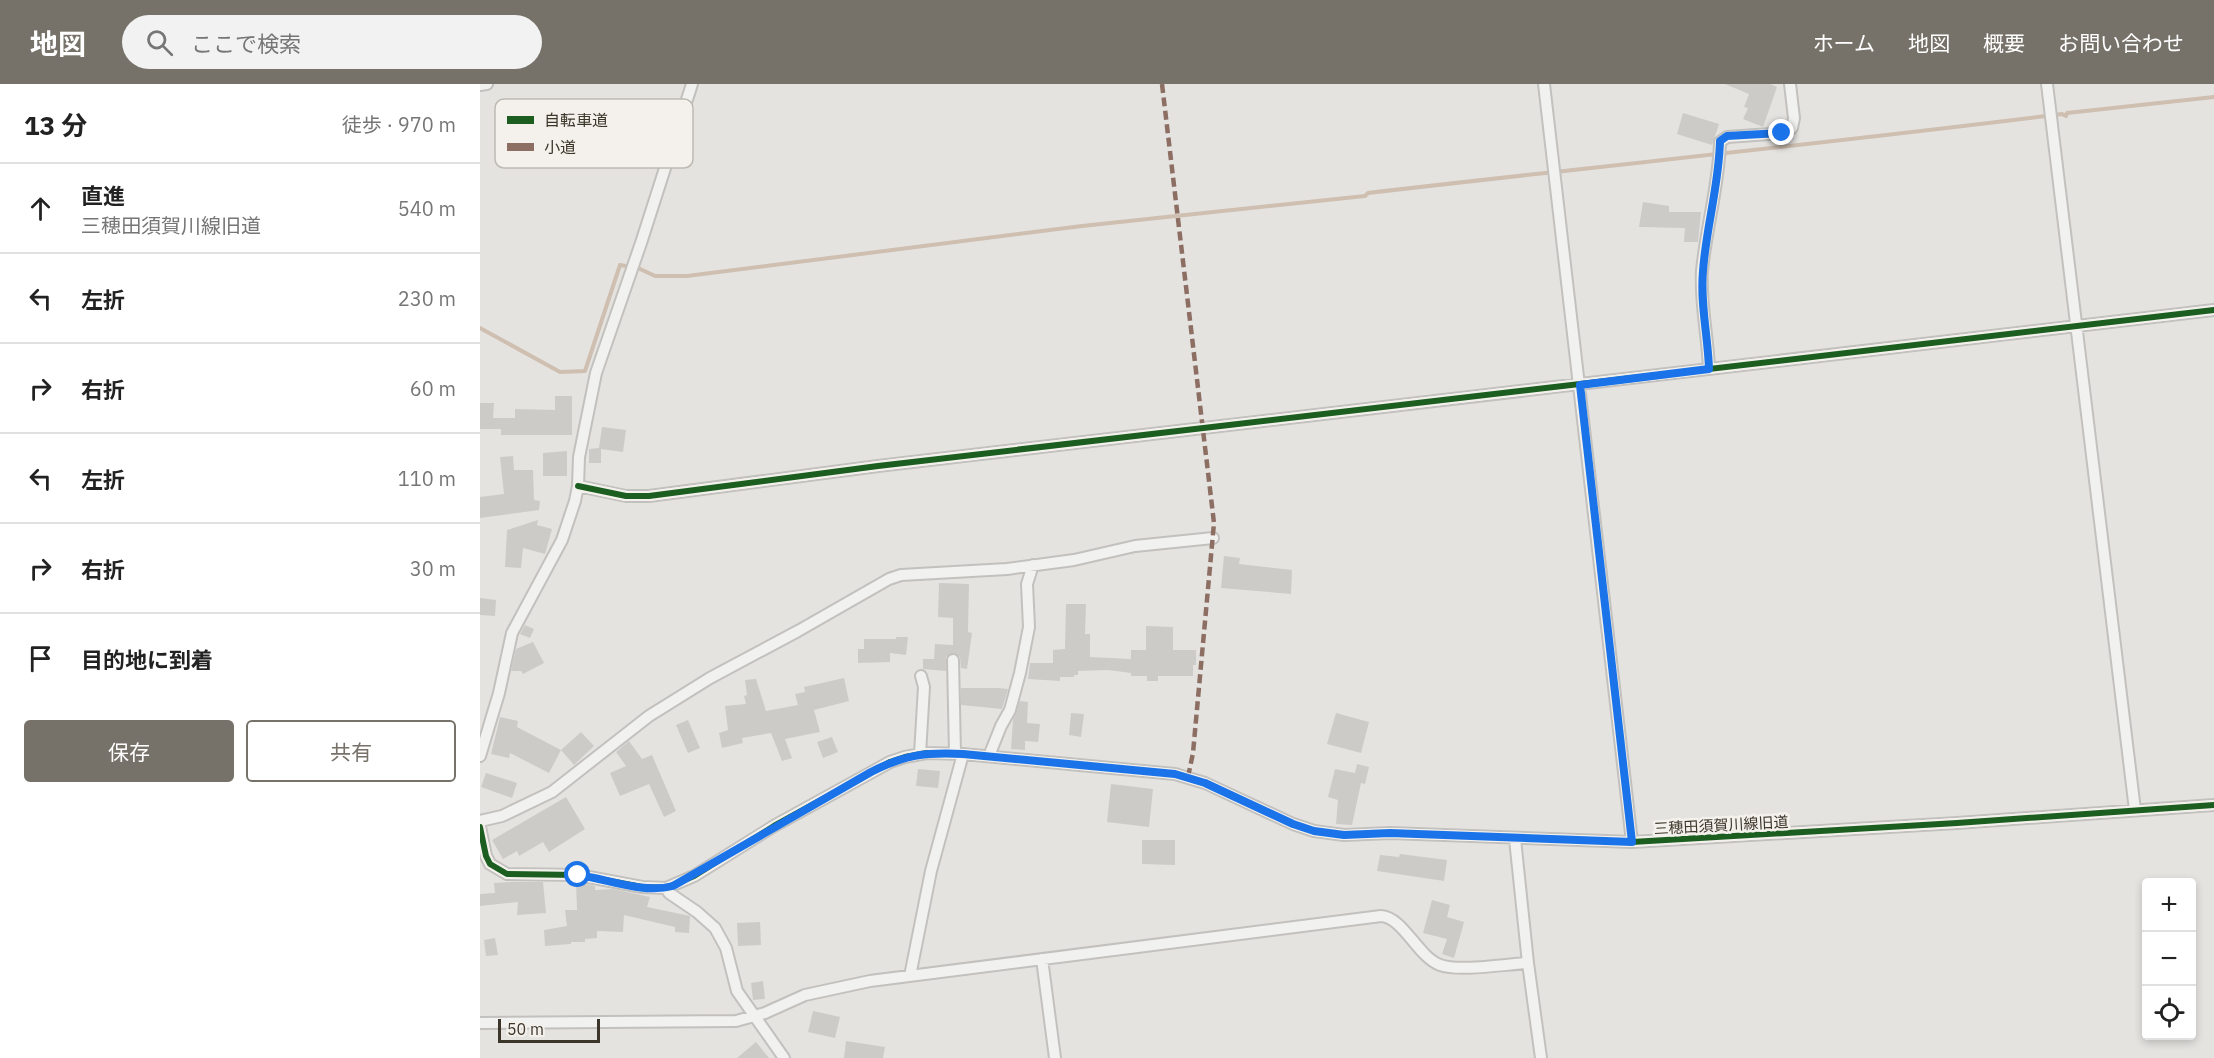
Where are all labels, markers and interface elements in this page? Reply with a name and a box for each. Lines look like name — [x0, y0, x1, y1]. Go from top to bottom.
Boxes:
search box — [122, 15, 542, 69]
text: 地図 — [30, 25, 86, 62]
icon: search — [143, 26, 176, 59]
text: ここで検索 — [191, 29, 301, 58]
text: ホーム — [1813, 29, 1875, 57]
text: 地図 — [1908, 29, 1950, 57]
text: 概要 — [1983, 29, 2025, 57]
text: お問い合わせ — [2058, 29, 2184, 57]
legend — [495, 99, 693, 168]
text: 13 分 — [24, 108, 87, 142]
text: 自転車道 — [544, 110, 608, 130]
text: 徒歩 · 970 m — [342, 111, 456, 138]
route end — [1768, 119, 1794, 145]
text: 小道 — [544, 137, 576, 157]
text: 直進 — [81, 181, 125, 210]
icon: ahead — [24, 192, 57, 225]
text: 540 m — [398, 195, 456, 222]
text: 三穂田須賀川線旧道 — [81, 212, 261, 239]
icon: left — [24, 282, 57, 315]
text: 左折 — [81, 285, 125, 314]
text: 230 m — [398, 285, 456, 312]
icon: right — [24, 372, 57, 405]
text: 右折 — [81, 375, 125, 404]
text: 60 m — [410, 375, 456, 402]
icon: left — [24, 462, 57, 495]
text: 左折 — [81, 465, 125, 494]
text: 110 m — [398, 465, 456, 492]
icon: right — [24, 552, 57, 585]
text: 右折 — [81, 555, 125, 584]
text: 30 m — [410, 555, 456, 582]
icon: arrive — [24, 642, 57, 675]
text: 目的地に到着 — [81, 645, 213, 674]
button: 保存 — [24, 720, 234, 782]
button: 共有 — [246, 720, 456, 782]
street label: 三穂田須賀川線旧道 — [1653, 812, 1789, 838]
route start — [564, 861, 590, 887]
map controls — [2142, 878, 2196, 1040]
button: + — [2142, 878, 2196, 932]
button: − — [2142, 932, 2196, 986]
button: locate — [2142, 986, 2196, 1040]
scale bar — [498, 1016, 600, 1044]
text: 50 m — [507, 1019, 544, 1039]

